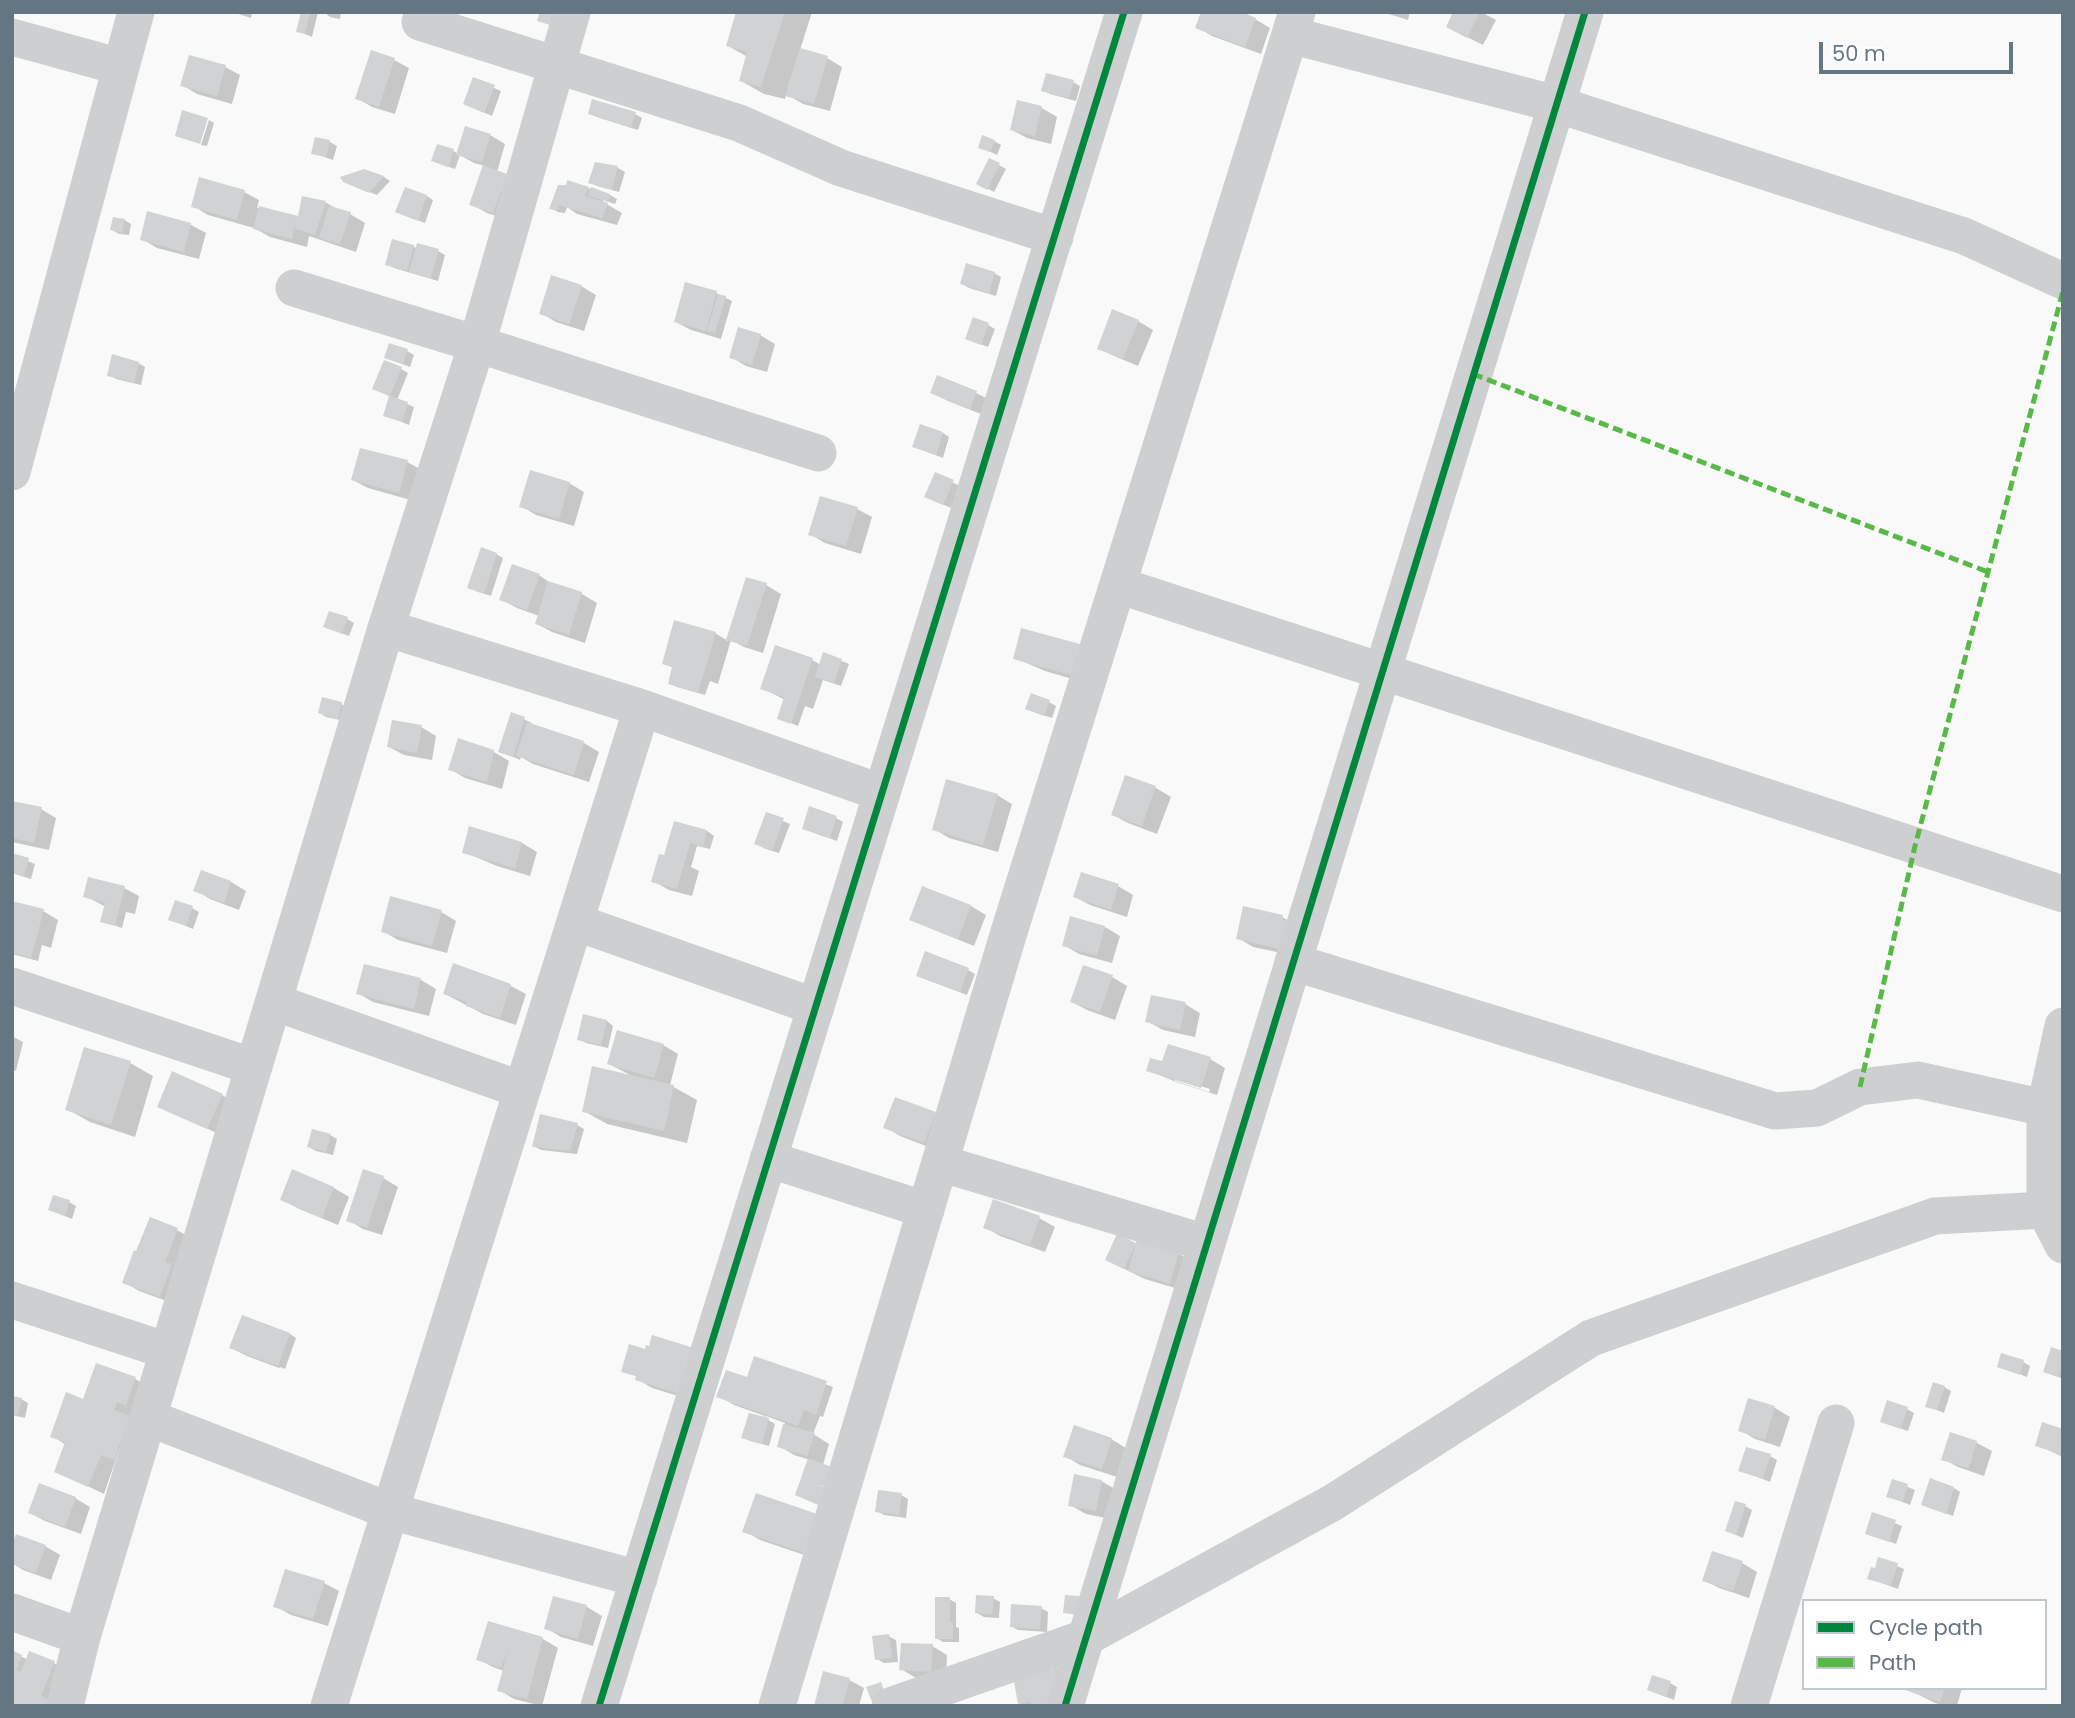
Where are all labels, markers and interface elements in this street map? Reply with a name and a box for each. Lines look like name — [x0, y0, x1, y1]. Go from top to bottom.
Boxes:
scale bar — [1823, 28, 2017, 72]
text: 50 m — [1832, 39, 1886, 68]
legend — [1802, 1599, 2047, 1690]
text: Cycle path — [1869, 1613, 1983, 1642]
text: Path — [1869, 1648, 1916, 1677]

